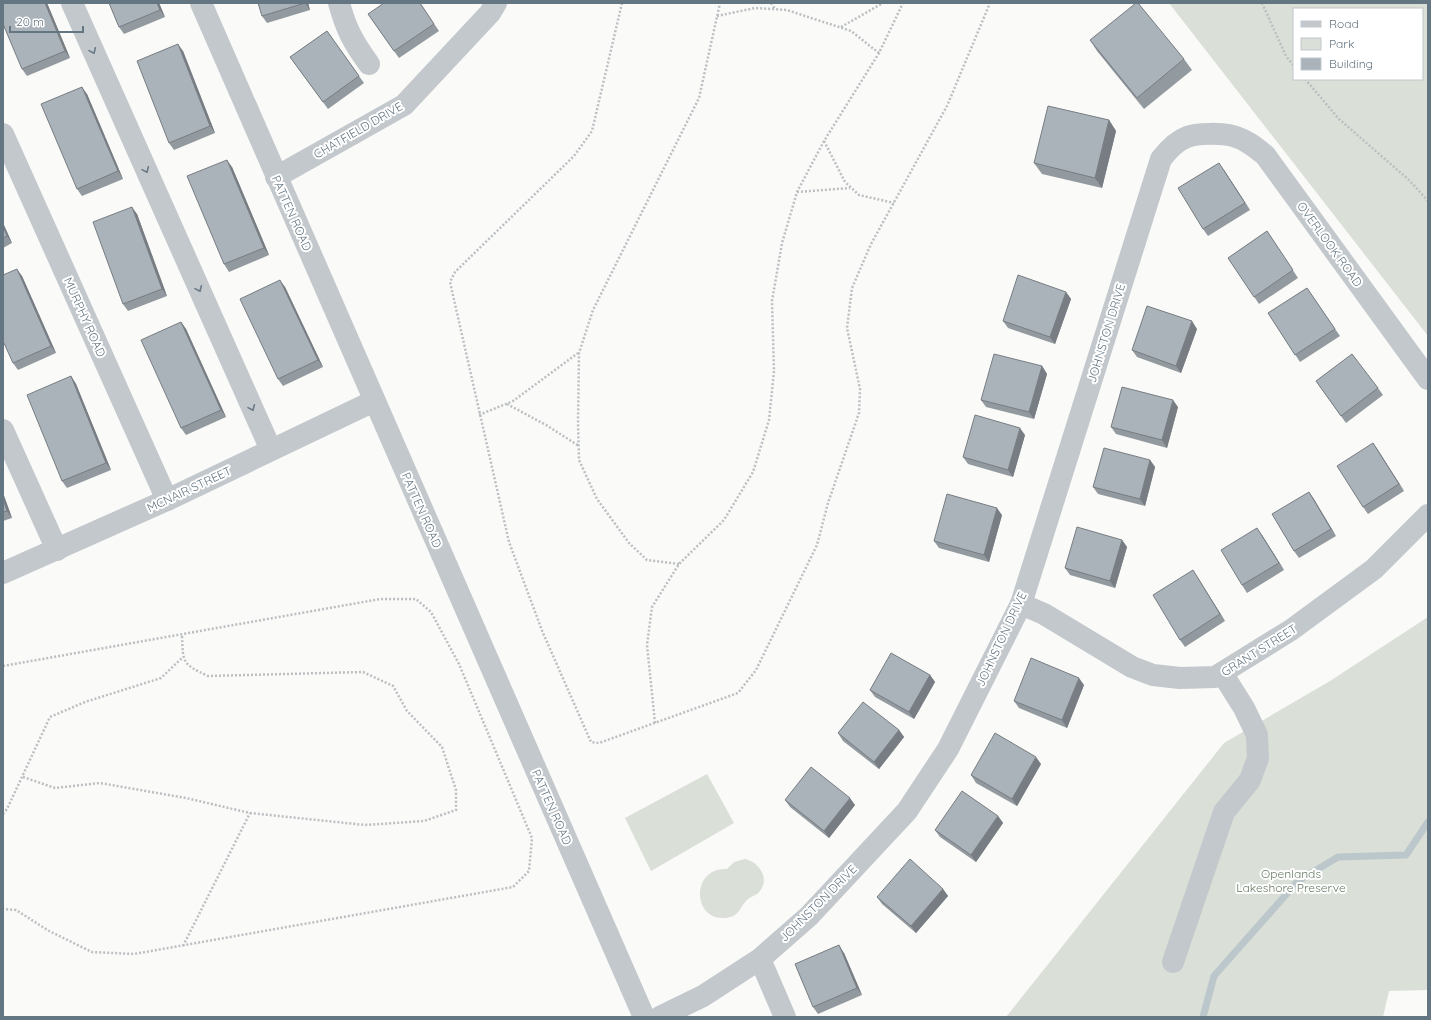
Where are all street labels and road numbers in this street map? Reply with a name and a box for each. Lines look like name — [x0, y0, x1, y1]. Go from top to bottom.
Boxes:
street label: CHATFIELD DRIVE — [311, 98, 405, 162]
street label: PATTEN ROAD — [269, 173, 315, 253]
street label: OVERLOOK ROAD — [1294, 199, 1366, 290]
street label: MURPHY ROAD — [61, 275, 109, 360]
street label: JOHNSTON DRIVE — [1084, 281, 1128, 384]
street label: MCNAIR STREET — [144, 463, 234, 515]
street label: PATTEN ROAD — [399, 470, 445, 550]
street label: JOHNSTON DRIVE — [972, 589, 1030, 689]
street label: GRANT STREET — [1218, 621, 1300, 679]
street label: PATTEN ROAD — [529, 767, 575, 847]
street label: JOHNSTON DRIVE — [776, 861, 860, 945]

